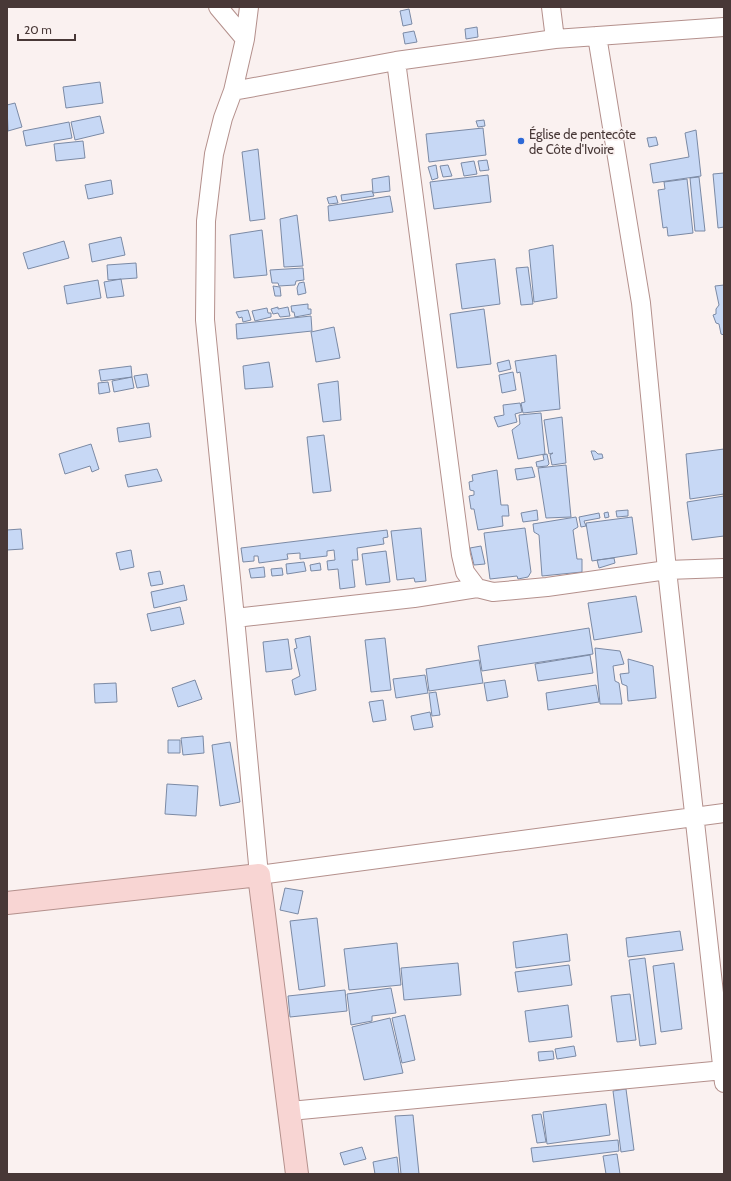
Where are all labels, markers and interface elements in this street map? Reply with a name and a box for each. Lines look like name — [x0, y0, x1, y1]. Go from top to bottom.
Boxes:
scale bar — [18, 16, 75, 42]
text: 20 m — [24, 22, 52, 37]
place label: Église de pentecôte de Côte d'Ivoire — [529, 125, 636, 157]
marker: Église de pentecôte de Côte d'Ivoire — [516, 136, 526, 146]

